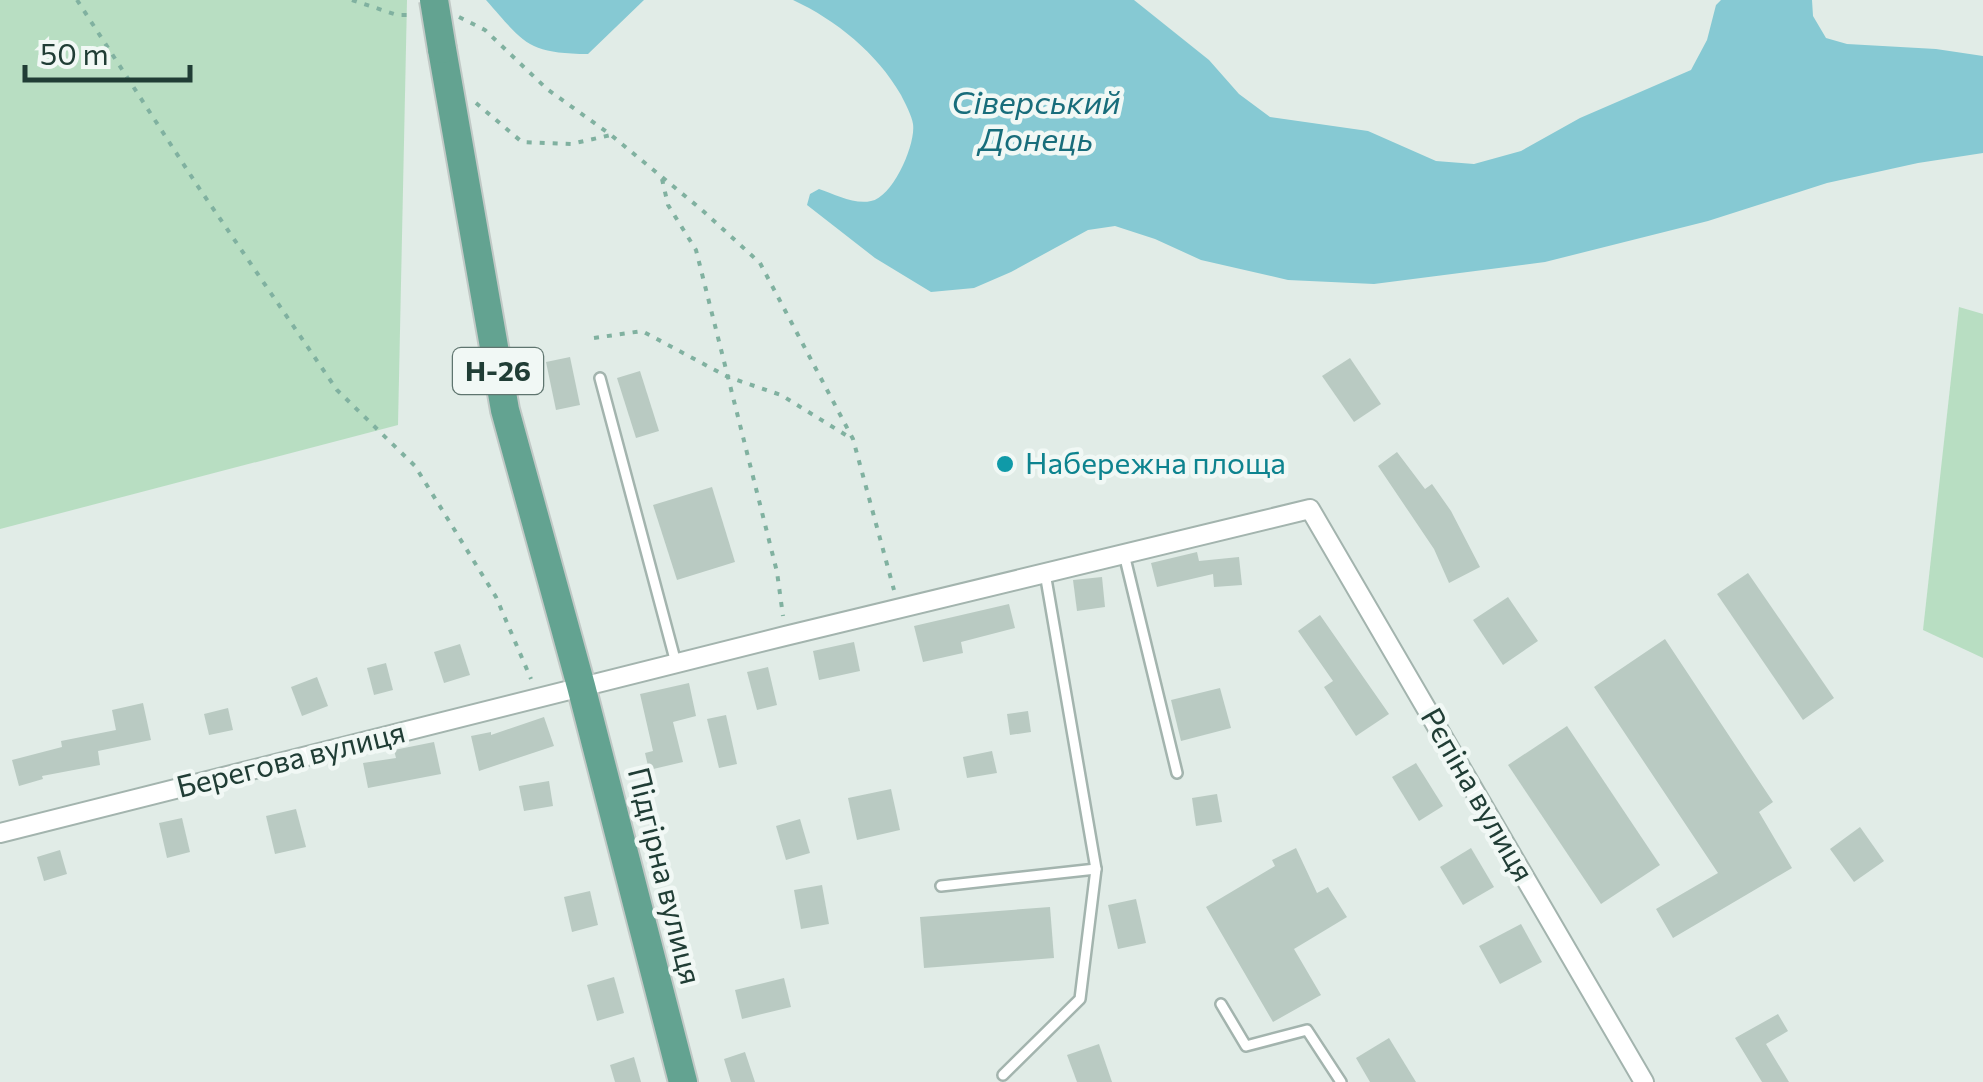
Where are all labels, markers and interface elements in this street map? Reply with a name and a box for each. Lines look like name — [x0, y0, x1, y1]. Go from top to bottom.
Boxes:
scale bar — [25, 20, 190, 82]
text: 50 m — [40, 34, 109, 71]
water label: Сіверський Донець — [952, 81, 1120, 158]
road number: Н-26 — [453, 348, 543, 394]
place label: Набережна площа — [1025, 443, 1286, 480]
marker: Набережна площа — [994, 453, 1016, 475]
street label: Рєпіна вулиця — [1414, 700, 1544, 887]
street label: Берегова вулиця — [172, 711, 408, 804]
street label: Підгірна вулиця — [622, 763, 711, 988]

